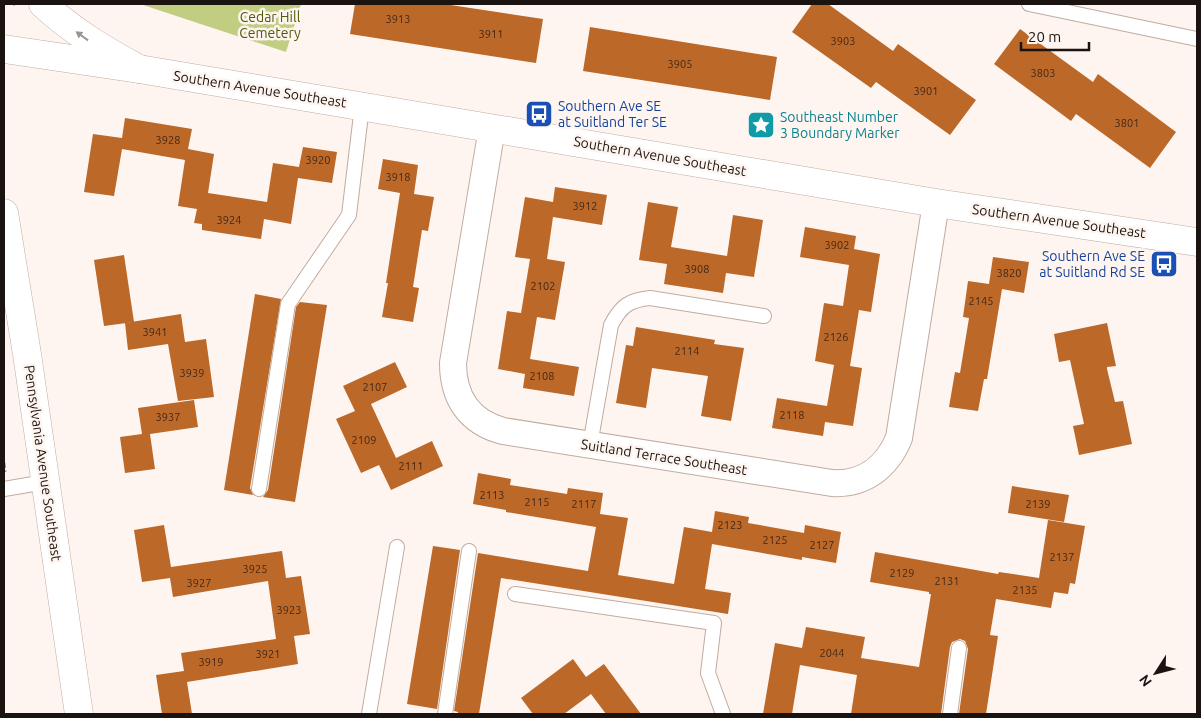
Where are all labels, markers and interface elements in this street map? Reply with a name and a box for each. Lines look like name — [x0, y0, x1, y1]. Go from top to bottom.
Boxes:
park label: Cedar Hill Cemetery — [239, 9, 301, 41]
house number: 3913 — [386, 13, 410, 25]
scale bar — [1021, 20, 1088, 52]
house number: 3911 — [479, 28, 503, 40]
text: 20 m — [1028, 28, 1061, 45]
one-way arrow — [75, 31, 89, 41]
house number: 3903 — [831, 35, 855, 47]
house number: 3905 — [668, 58, 692, 70]
street label: Southern Avenue Southeast — [172, 67, 348, 111]
house number: 3803 — [1031, 67, 1055, 79]
house number: 3901 — [914, 85, 938, 97]
place label: Southern Ave SE at Suitland Ter SE — [558, 98, 667, 130]
bus stop icon: Southern Ave SE at Suitland Ter SE — [524, 99, 554, 129]
place label: Southeast Number 3 Boundary Marker — [780, 109, 900, 141]
place icon: Southeast Number 3 Boundary Marker — [746, 110, 776, 140]
house number: 3801 — [1115, 117, 1139, 129]
street label: Southern Avenue Southeast — [572, 133, 748, 179]
house number: 3928 — [156, 134, 180, 146]
house number: 3920 — [306, 154, 330, 166]
house number: 3918 — [386, 171, 410, 183]
house number: 3912 — [573, 200, 597, 212]
street label: Southern Avenue Southeast — [971, 201, 1147, 241]
house number: 3924 — [217, 214, 241, 226]
house number: 3902 — [825, 239, 849, 251]
place label: Southern Ave SE at Suitland Rd SE — [1039, 248, 1145, 280]
bus stop icon: Southern Ave SE at Suitland Rd SE — [1149, 249, 1179, 279]
house number: 3908 — [685, 263, 709, 275]
house number: 3820 — [997, 267, 1021, 279]
house number: 2102 — [531, 280, 555, 292]
house number: 2145 — [969, 295, 993, 307]
house number: 3941 — [143, 326, 167, 338]
house number: 2126 — [824, 331, 848, 343]
house number: 2114 — [675, 345, 699, 357]
street label: Pennsylvania Avenue Southeast — [21, 364, 65, 563]
house number: 3939 — [180, 367, 204, 379]
house number: 2108 — [530, 370, 554, 382]
house number: 2107 — [363, 381, 387, 393]
house number: 2118 — [780, 409, 804, 421]
house number: 3937 — [156, 411, 180, 423]
house number: 2109 — [352, 434, 376, 446]
street label: Suitland Terrace Southeast — [580, 436, 749, 478]
house number: 2111 — [399, 460, 423, 472]
house number: 2113 — [480, 489, 504, 501]
house number: 2115 — [525, 496, 549, 508]
house number: 2117 — [572, 498, 596, 510]
house number: 2139 — [1026, 498, 1050, 510]
house number: 2123 — [718, 519, 742, 531]
house number: 2125 — [763, 534, 787, 546]
house number: 2127 — [810, 539, 834, 551]
house number: 2137 — [1050, 551, 1074, 563]
house number: 3925 — [243, 563, 267, 575]
house number: 2129 — [890, 567, 914, 579]
house number: 2131 — [935, 575, 959, 587]
house number: 3927 — [187, 577, 211, 589]
house number: 2135 — [1013, 584, 1037, 596]
house number: 3923 — [277, 604, 301, 616]
house number: 2044 — [820, 647, 844, 659]
house number: 3921 — [256, 648, 280, 660]
north arrow — [1131, 648, 1181, 698]
house number: 3919 — [199, 656, 223, 668]
text: N — [1136, 672, 1155, 690]

